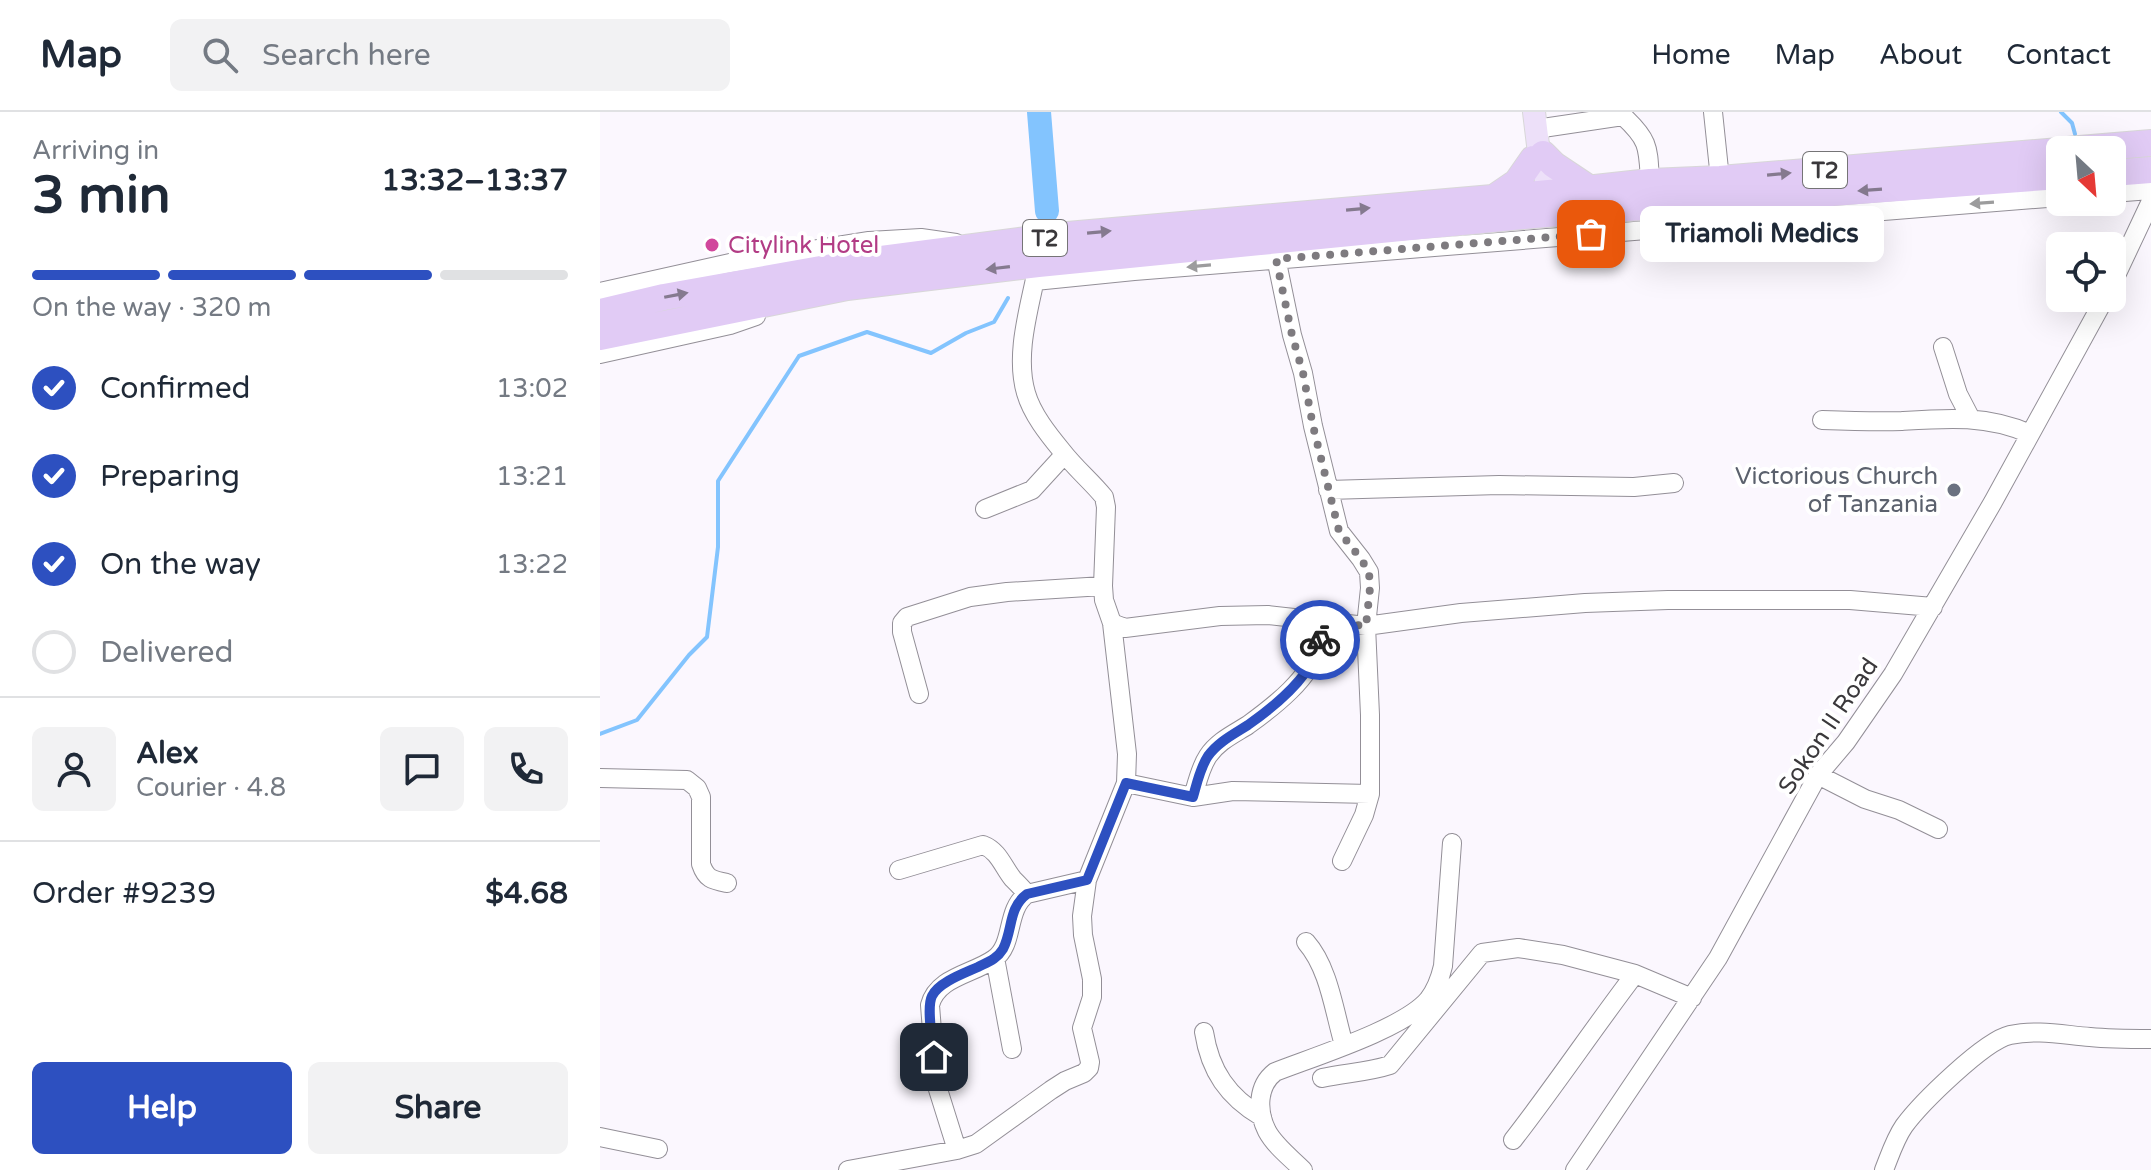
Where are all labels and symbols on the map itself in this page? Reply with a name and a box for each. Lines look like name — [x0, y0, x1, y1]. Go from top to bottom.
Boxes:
north arrow — [2046, 136, 2126, 216]
road number: T2 — [1803, 152, 1847, 188]
one-way arrow — [1767, 167, 1792, 180]
one-way arrow — [1858, 184, 1883, 197]
one-way arrow — [1969, 197, 1994, 210]
pin — [1557, 200, 1625, 268]
one-way arrow — [1346, 203, 1371, 216]
callout: Triamoli Medics — [1639, 206, 1883, 262]
road number: T2 — [1023, 220, 1067, 256]
one-way arrow — [1087, 226, 1112, 239]
place label: Citylink Hotel — [728, 231, 879, 260]
marker: Citylink Hotel — [703, 236, 721, 254]
one-way arrow — [1186, 260, 1211, 273]
one-way arrow — [985, 262, 1010, 275]
one-way arrow — [664, 289, 689, 301]
place label: Victorious Church of Tanzania — [1735, 462, 1938, 519]
marker: Victorious Church of Tanzania — [1945, 481, 1963, 499]
courier — [1280, 600, 1360, 680]
street label: Sokon II Road — [1772, 653, 1885, 800]
pin — [900, 1023, 968, 1091]

